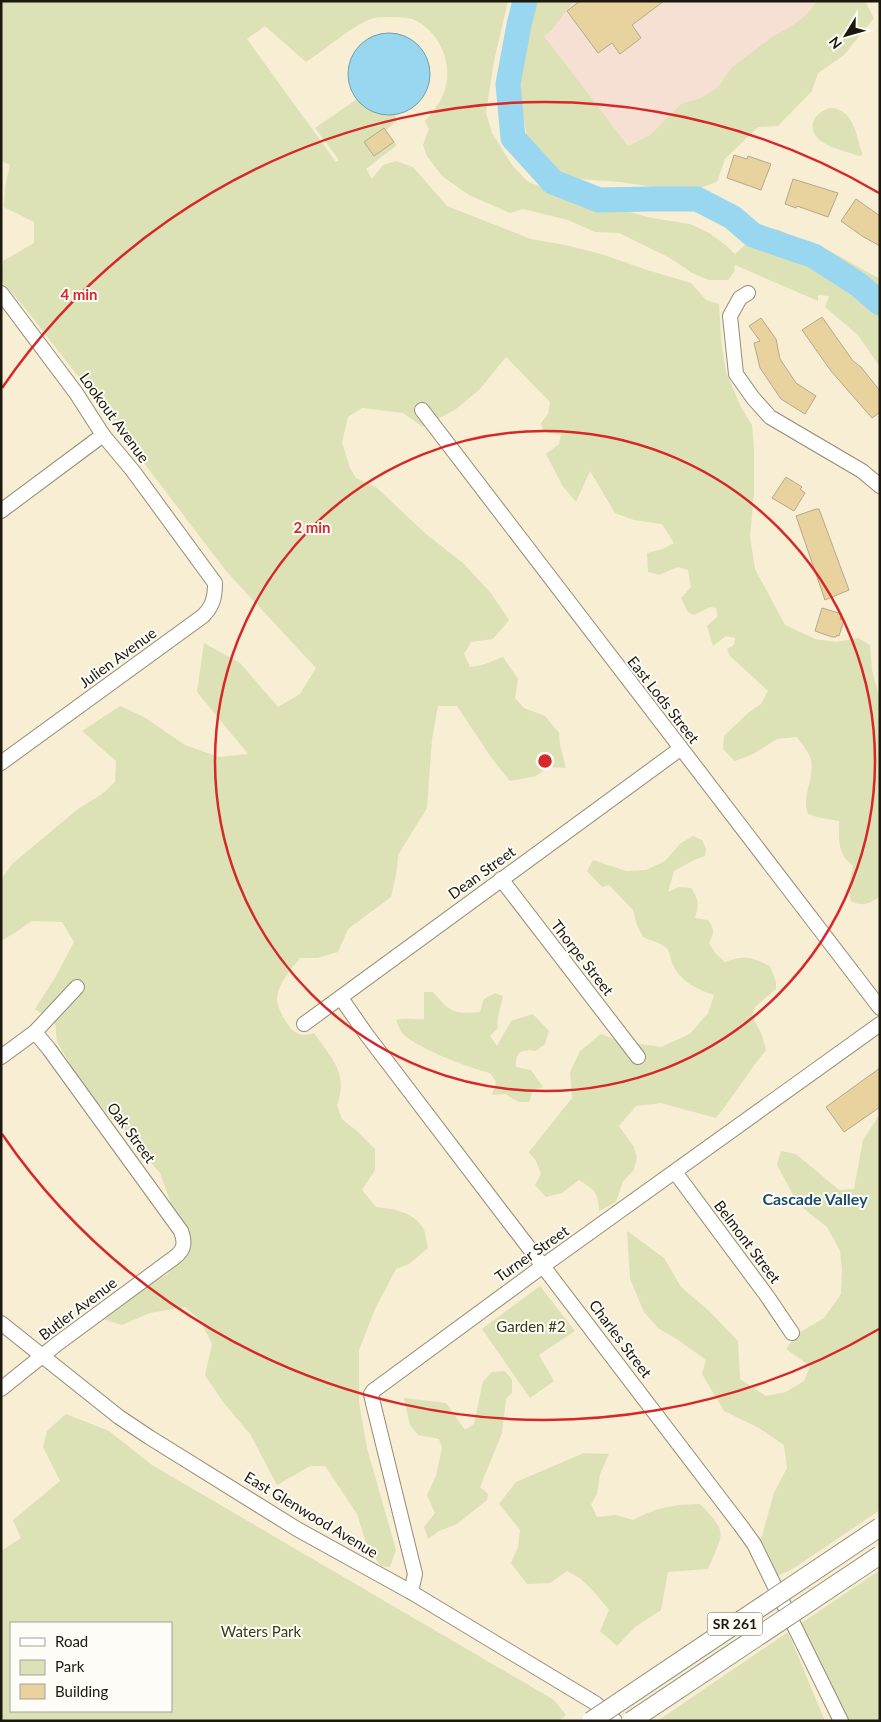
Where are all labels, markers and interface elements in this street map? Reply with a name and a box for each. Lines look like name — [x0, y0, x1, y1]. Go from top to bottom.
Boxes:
north arrow — [821, 10, 871, 60]
text: N — [825, 34, 845, 53]
text: 4 min — [60, 285, 98, 303]
street label: Lookout Avenue — [76, 369, 153, 466]
text: 2 min — [293, 518, 331, 536]
street label: Julien Avenue — [75, 623, 160, 691]
street label: East Lods Street — [624, 652, 704, 747]
centre of rings — [536, 752, 554, 770]
street label: Dean Street — [444, 842, 519, 903]
street label: Thorpe Street — [548, 916, 618, 999]
street label: Oak Street — [104, 1099, 160, 1167]
district label: Cascade Valley — [762, 1189, 868, 1208]
street label: Belmont Street — [711, 1196, 785, 1287]
street label: Turner Street — [491, 1221, 572, 1285]
street label: Butler Avenue — [35, 1273, 120, 1343]
street label: Charles Street — [586, 1296, 656, 1381]
park label: Garden #2 — [496, 1317, 566, 1335]
street label: East Glenwood Avenue — [242, 1467, 382, 1561]
road number: SR 261 — [708, 1612, 762, 1636]
legend — [10, 1622, 172, 1712]
park label: Waters Park — [221, 1622, 302, 1640]
text: Road — [55, 1632, 88, 1650]
text: Park — [55, 1657, 85, 1675]
text: Building — [55, 1682, 108, 1700]

